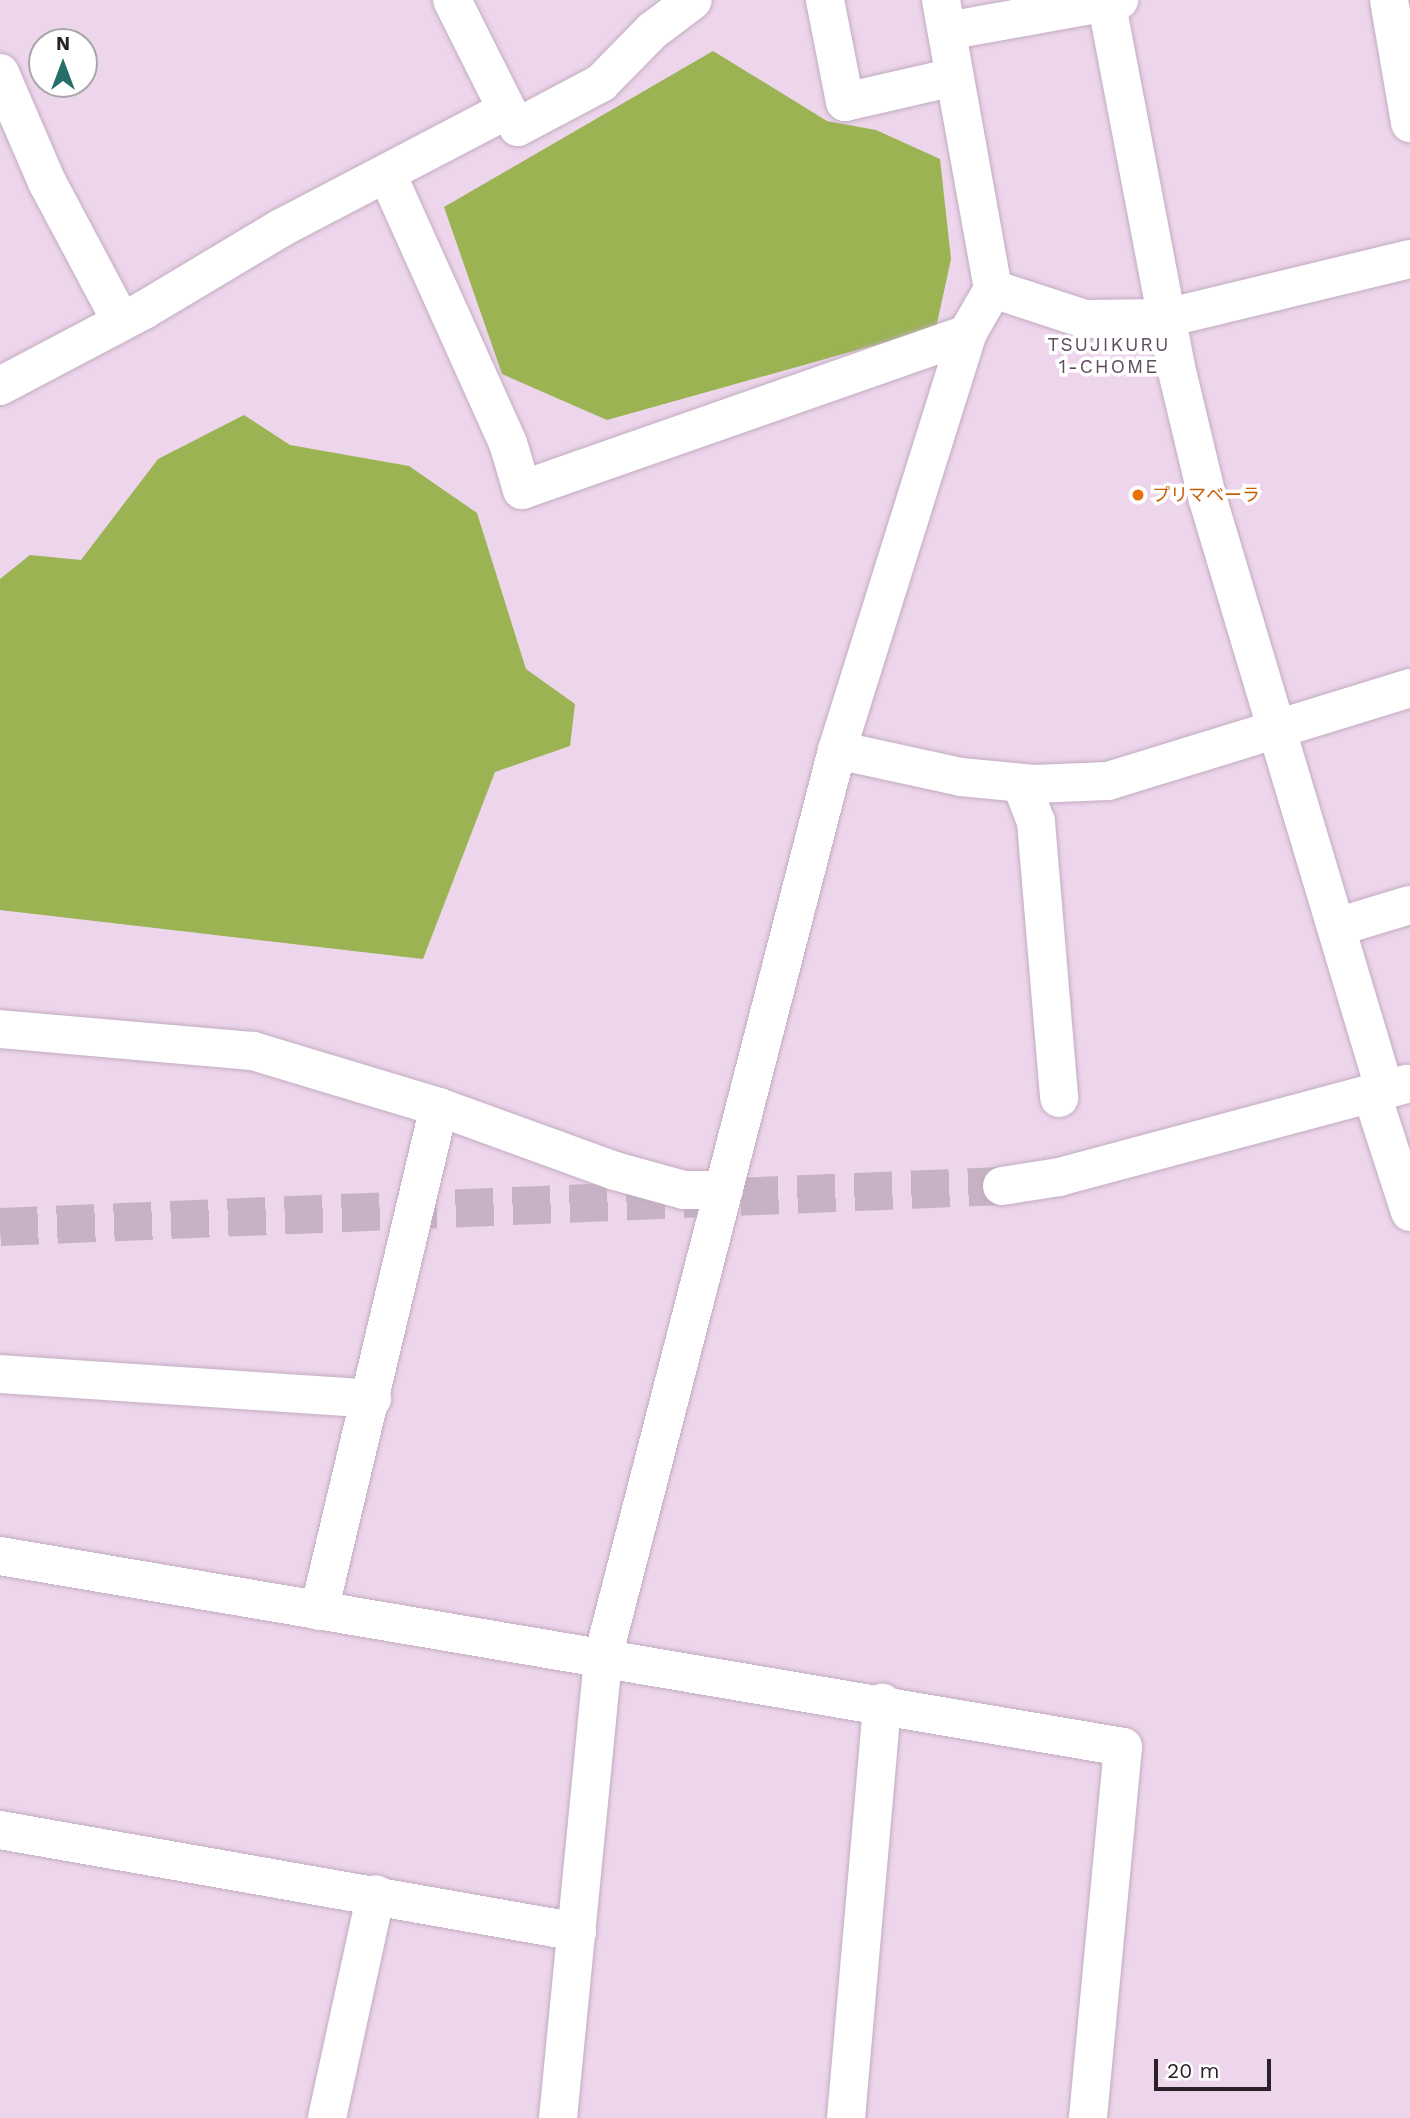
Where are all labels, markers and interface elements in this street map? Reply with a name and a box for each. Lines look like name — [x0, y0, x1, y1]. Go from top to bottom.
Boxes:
north arrow — [28, 28, 98, 98]
text: N — [56, 32, 70, 55]
district label: TSUJIKURU 1-CHOME — [1049, 334, 1169, 378]
place label: プリマベーラ — [1152, 484, 1260, 506]
marker: プリマベーラ — [1130, 487, 1146, 503]
scale bar — [1158, 2044, 1275, 2088]
text: 20 m — [1167, 2058, 1219, 2083]

